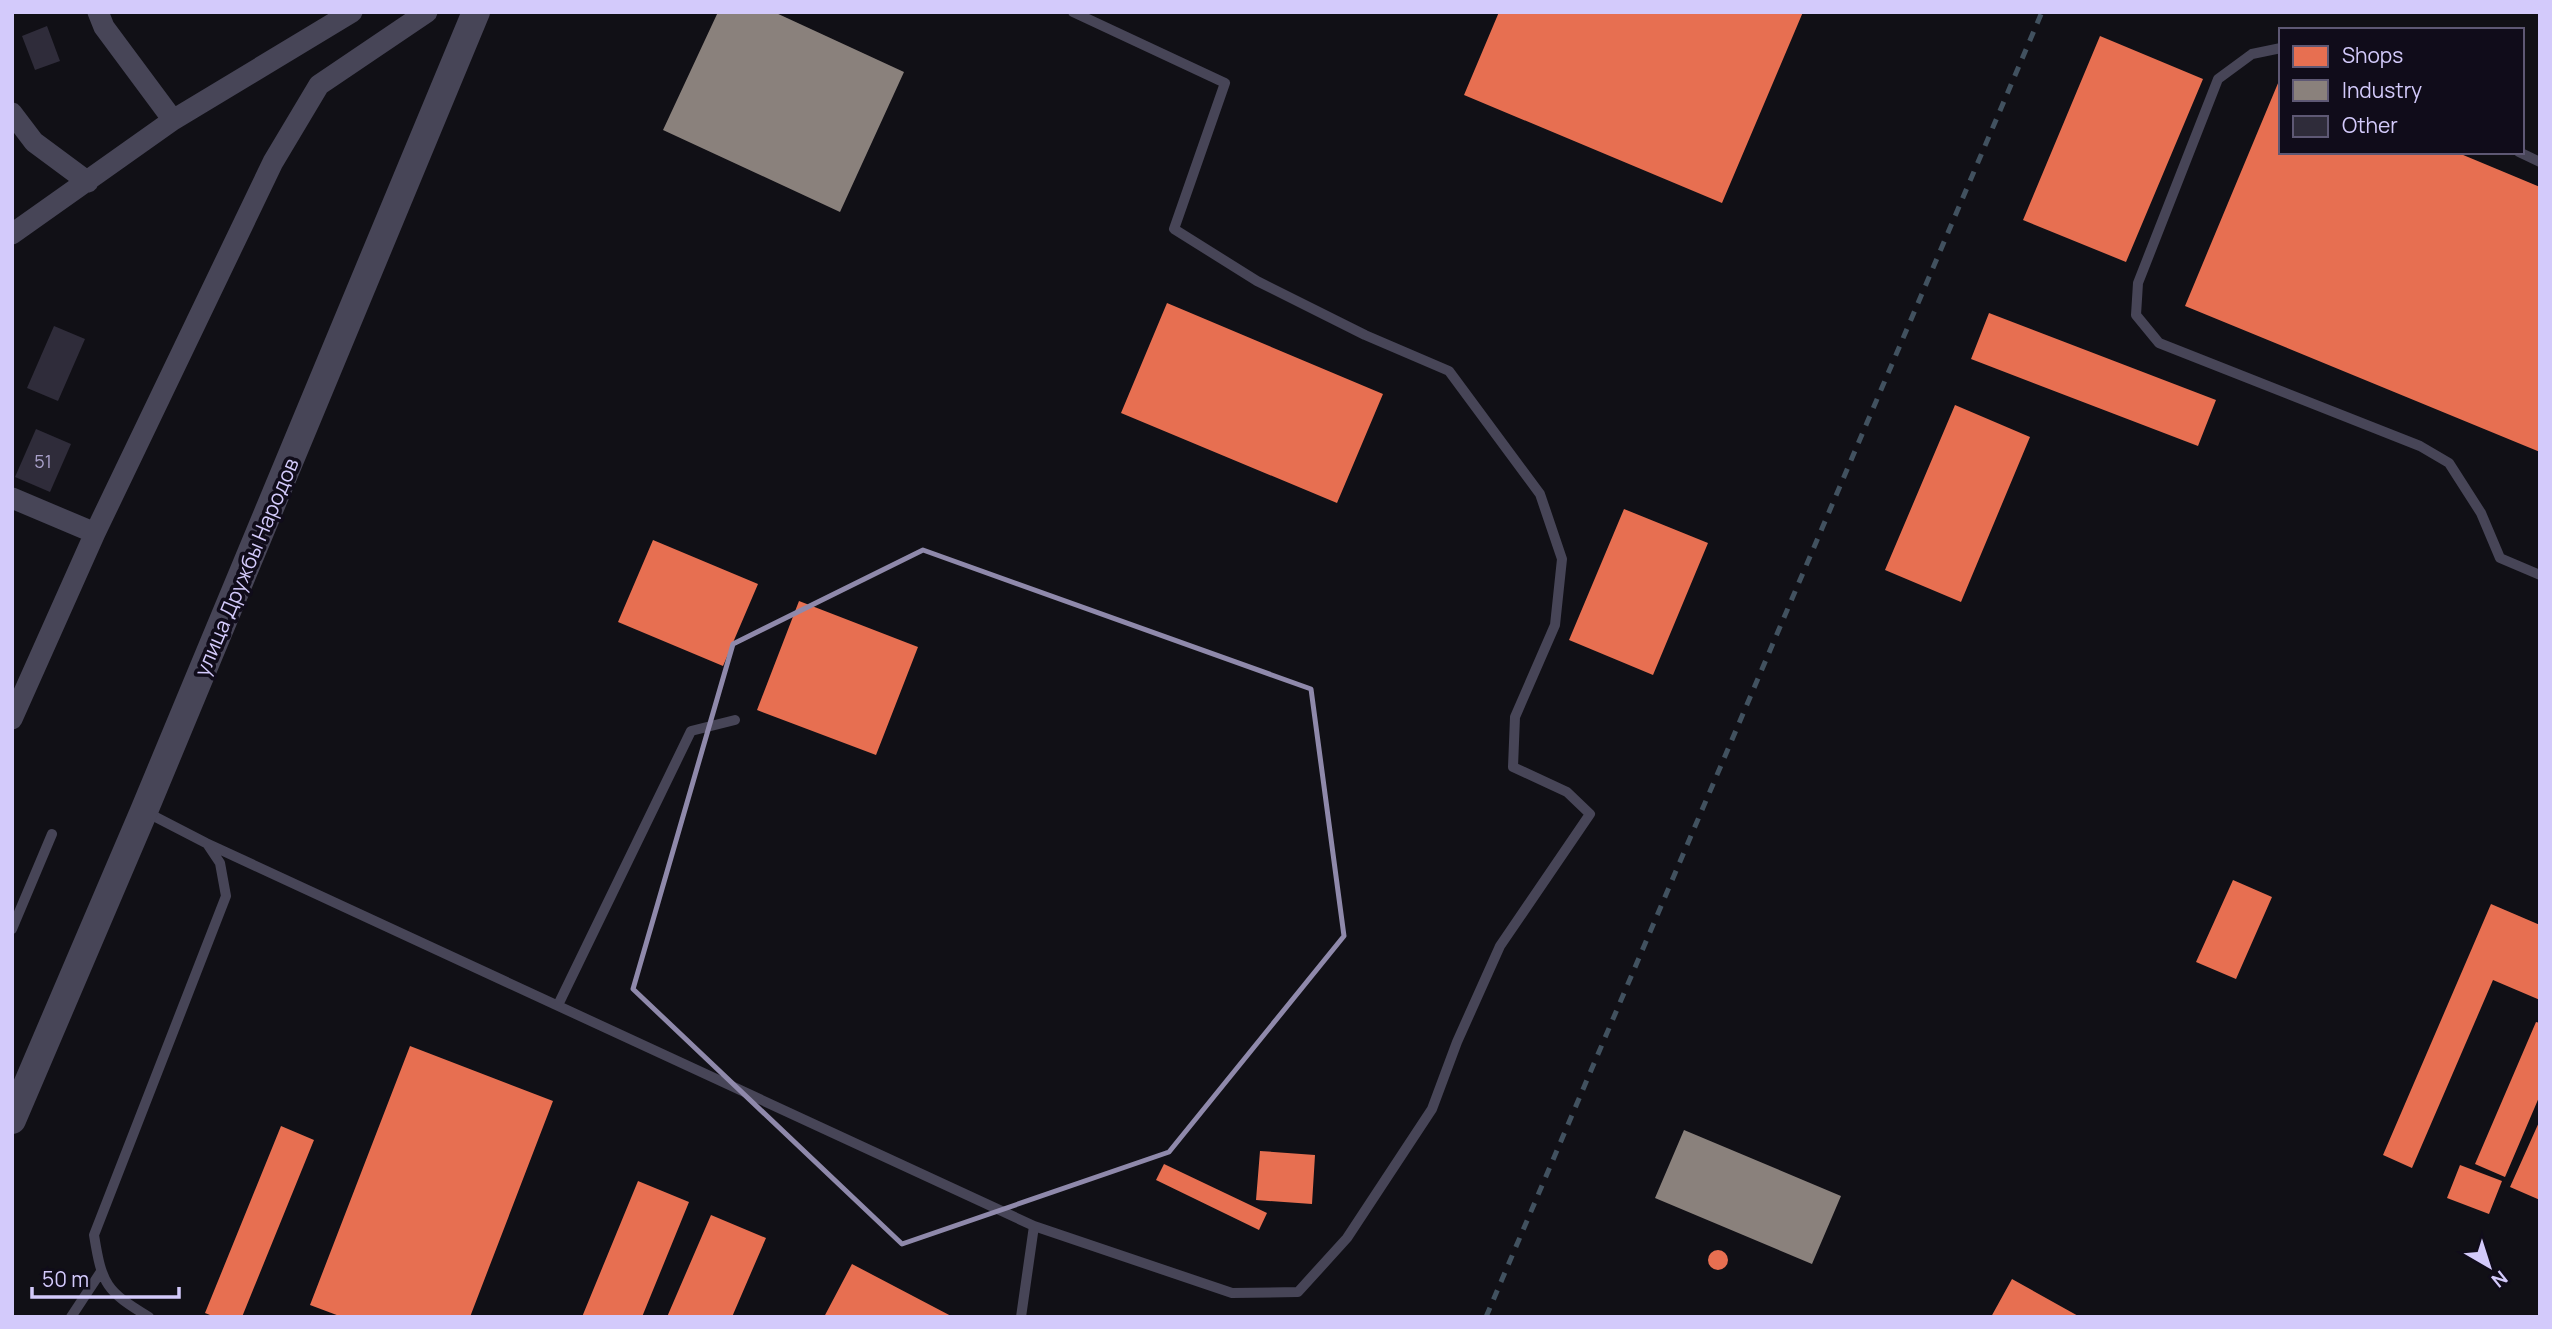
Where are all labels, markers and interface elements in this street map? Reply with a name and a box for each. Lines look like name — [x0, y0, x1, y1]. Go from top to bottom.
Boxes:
legend — [2279, 28, 2524, 154]
text: Shops — [2342, 41, 2403, 69]
text: Industry — [2342, 76, 2422, 104]
text: Other — [2342, 111, 2398, 139]
house number: 51 — [34, 449, 52, 473]
street label: улица Дружбы Народов — [187, 454, 305, 680]
north arrow — [2454, 1231, 2524, 1301]
scale bar — [32, 1256, 178, 1300]
text: 50 m — [42, 1265, 89, 1293]
text: N — [2486, 1265, 2513, 1294]

